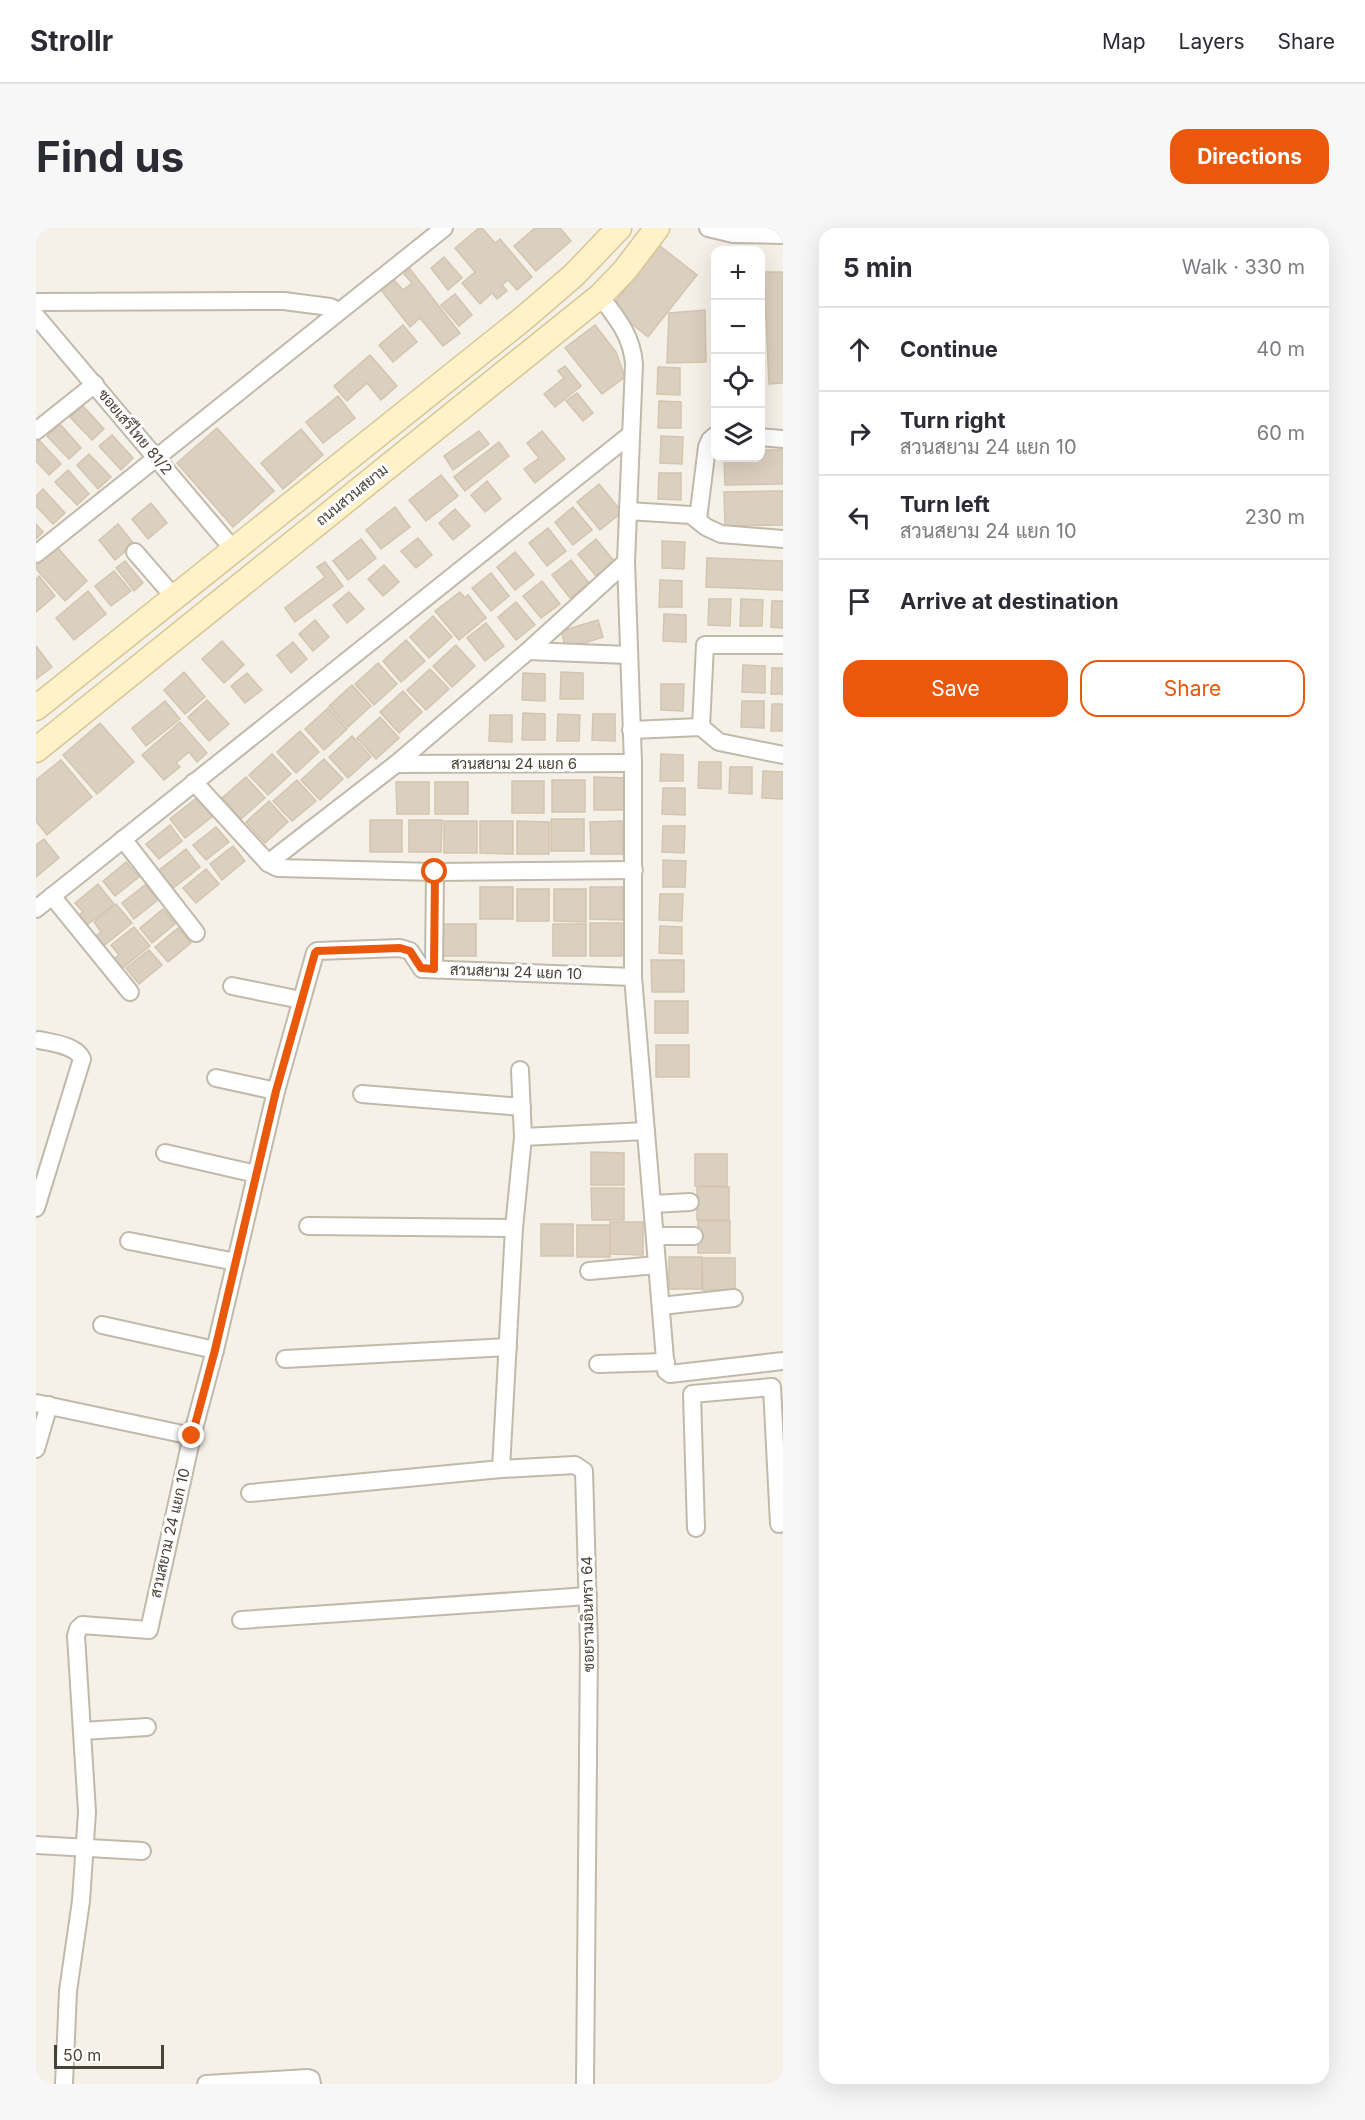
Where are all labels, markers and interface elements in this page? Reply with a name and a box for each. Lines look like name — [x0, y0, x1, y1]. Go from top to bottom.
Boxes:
text: Strollr — [30, 24, 113, 58]
text: Map — [1102, 29, 1146, 54]
text: Layers — [1179, 29, 1245, 54]
text: Share — [1278, 29, 1335, 54]
button: Directions — [1170, 129, 1329, 184]
text: Find us — [36, 131, 184, 182]
map controls — [711, 246, 765, 462]
button: + — [711, 246, 765, 300]
text: 5 min — [843, 252, 913, 283]
text: Walk · 330 m — [1182, 255, 1305, 279]
button: − — [711, 300, 765, 354]
icon: ahead — [843, 333, 876, 366]
text: Continue — [900, 336, 998, 362]
text: 40 m — [1256, 337, 1305, 361]
button: locate — [711, 354, 765, 408]
street label: ซอยเสรีไทย 81/2 — [94, 385, 177, 478]
text: Turn right — [900, 407, 1006, 433]
button: layers — [711, 408, 765, 462]
icon: right — [843, 417, 876, 450]
text: 60 m — [1257, 421, 1305, 445]
text: สวนสยาม 24 แยก 10 — [900, 435, 1077, 459]
street label: ถนนสวนสยาม — [312, 460, 392, 530]
text: Turn left — [900, 491, 990, 517]
icon: left — [843, 501, 876, 534]
text: 230 m — [1245, 505, 1305, 529]
text: สวนสยาม 24 แยก 10 — [900, 519, 1077, 543]
icon: arrive — [843, 585, 876, 618]
text: Arrive at destination — [900, 588, 1119, 614]
button: Save — [843, 660, 1068, 717]
button: Share — [1080, 660, 1305, 717]
street label: สวนสยาม 24 แยก 6 — [451, 754, 577, 773]
route start — [421, 858, 447, 884]
street label: สวนสยาม 24 แยก 10 — [450, 960, 583, 983]
route end — [178, 1422, 204, 1448]
street label: สวนสยาม 24 แยก 10 — [145, 1466, 194, 1600]
street label: ซอยรามอินทรา 64 — [577, 1556, 598, 1672]
scale bar — [54, 2042, 164, 2070]
text: 50 m — [63, 2045, 101, 2065]

